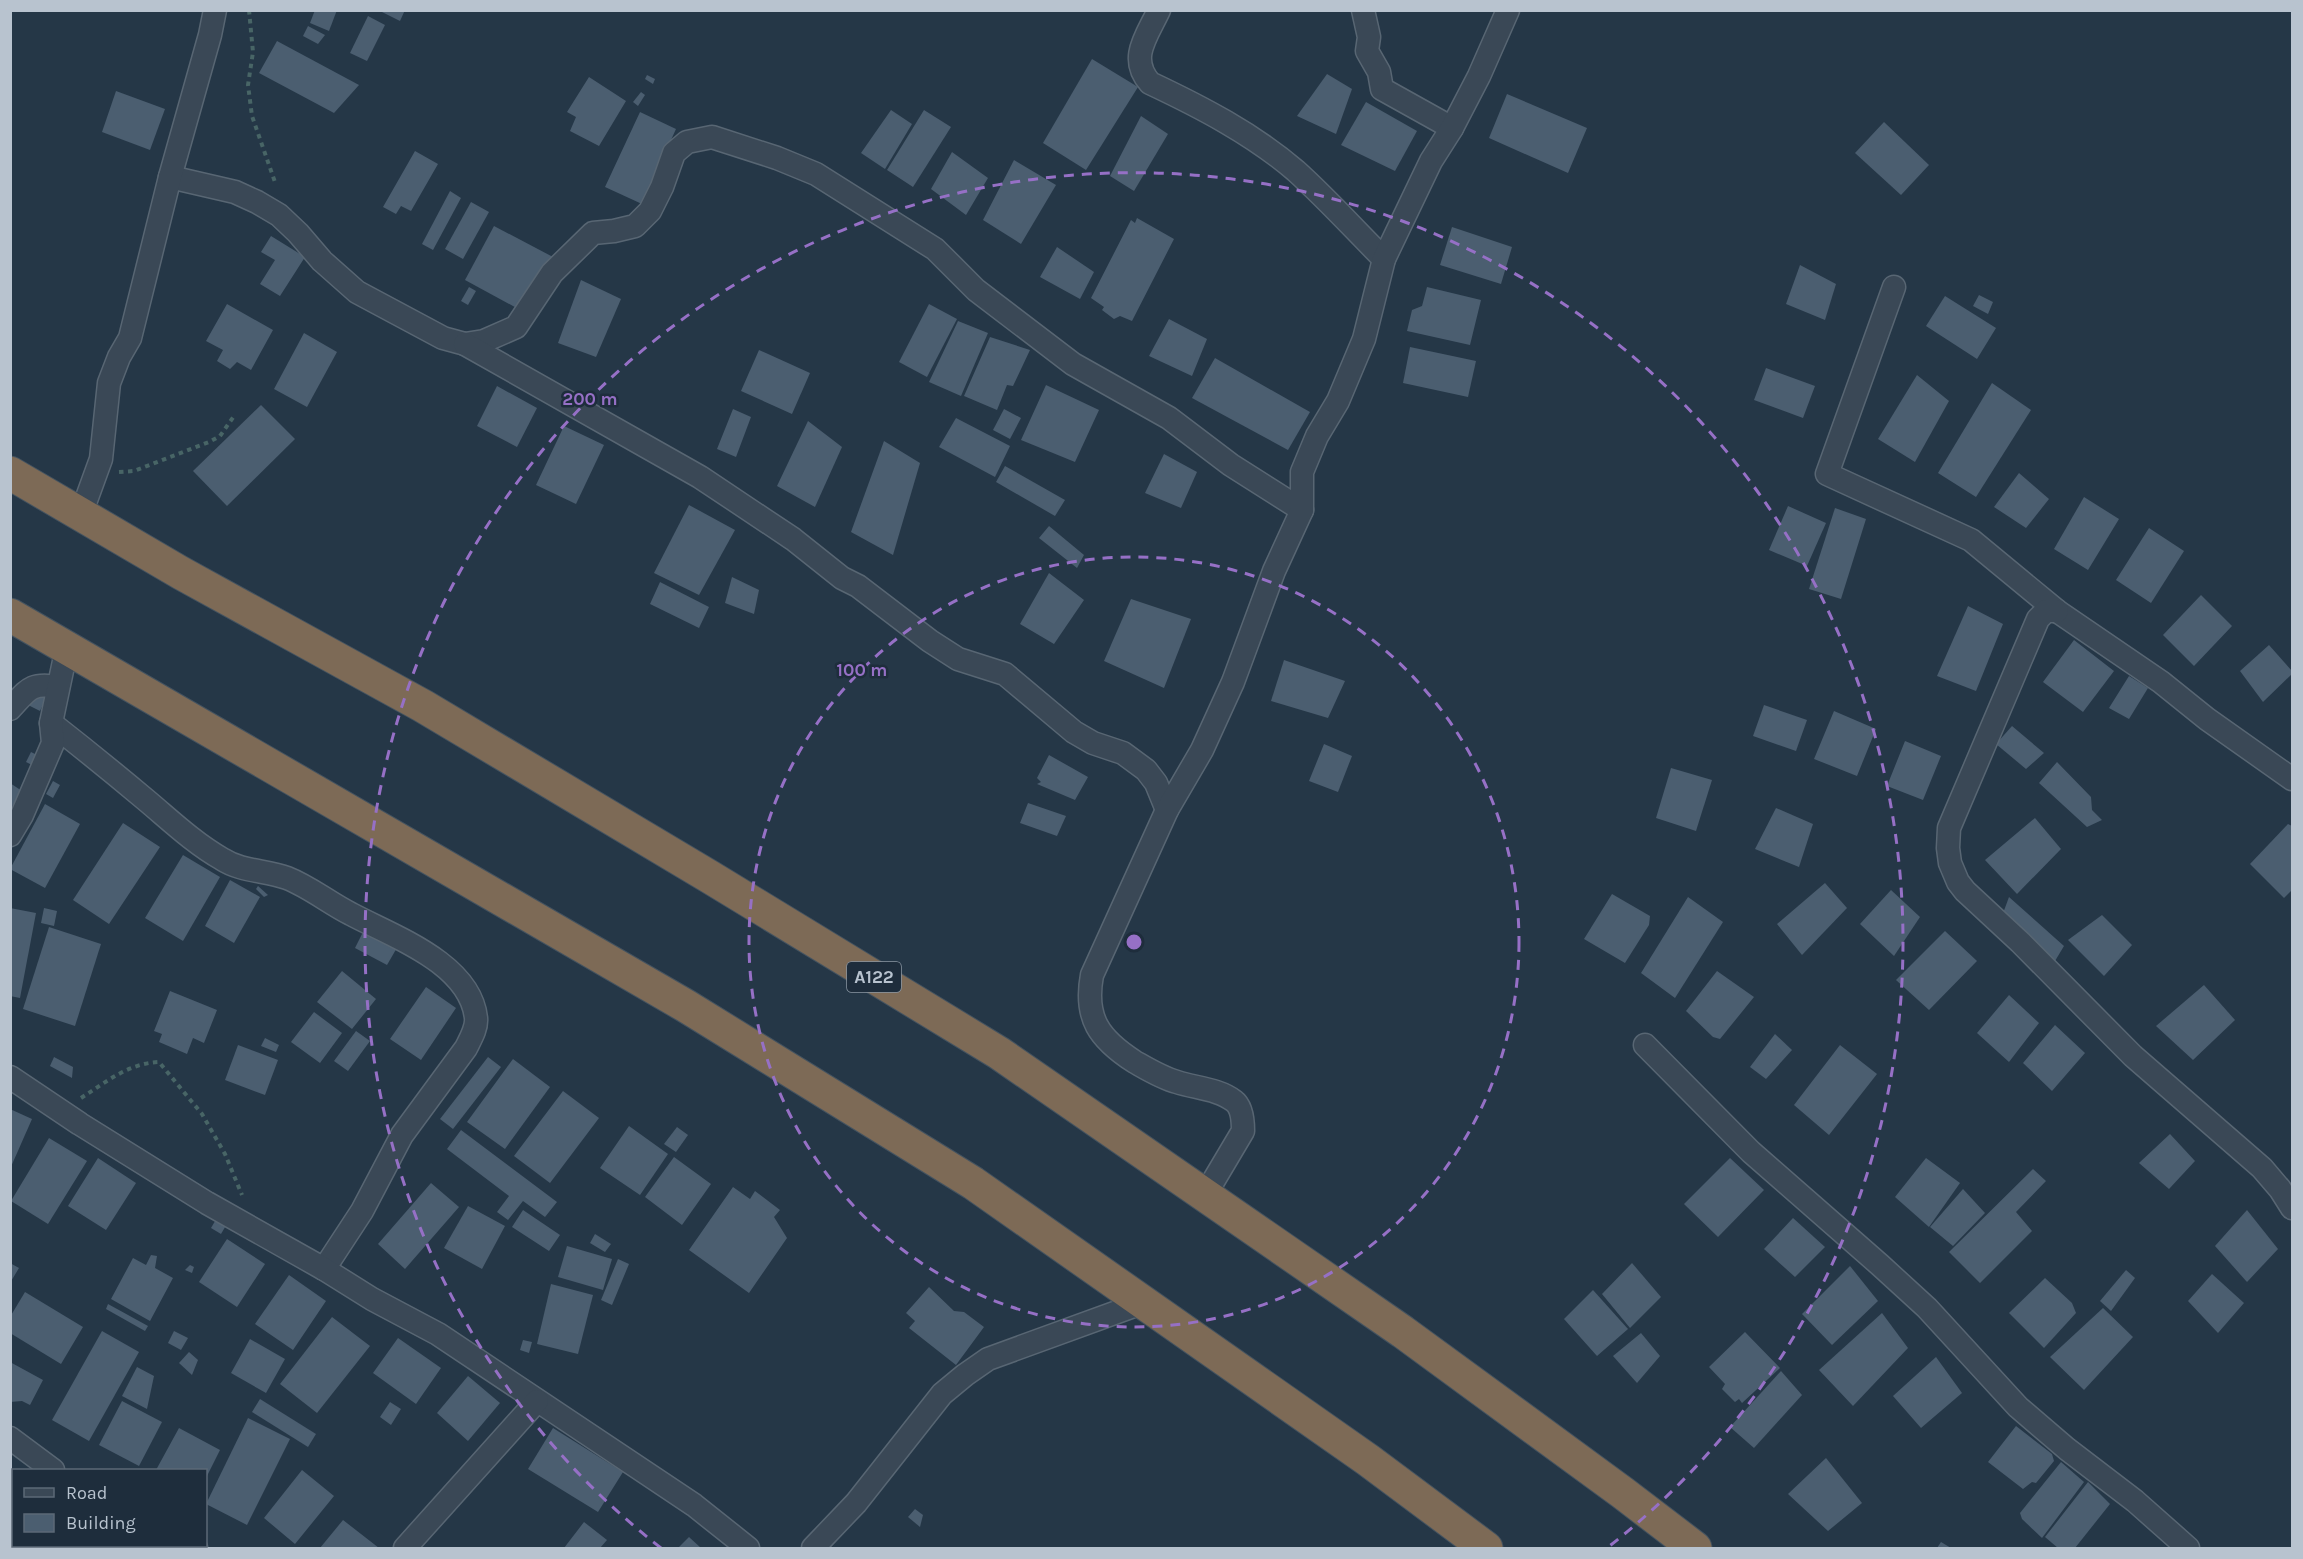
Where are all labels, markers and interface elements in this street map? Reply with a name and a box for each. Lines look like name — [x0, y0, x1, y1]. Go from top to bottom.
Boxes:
text: 200 m — [562, 388, 618, 410]
text: 100 m — [837, 659, 887, 681]
centre of rings — [1124, 932, 1144, 952]
road number: A122 — [847, 962, 901, 992]
legend — [12, 1469, 207, 1547]
text: Road — [66, 1482, 107, 1504]
text: Building — [66, 1512, 136, 1534]

